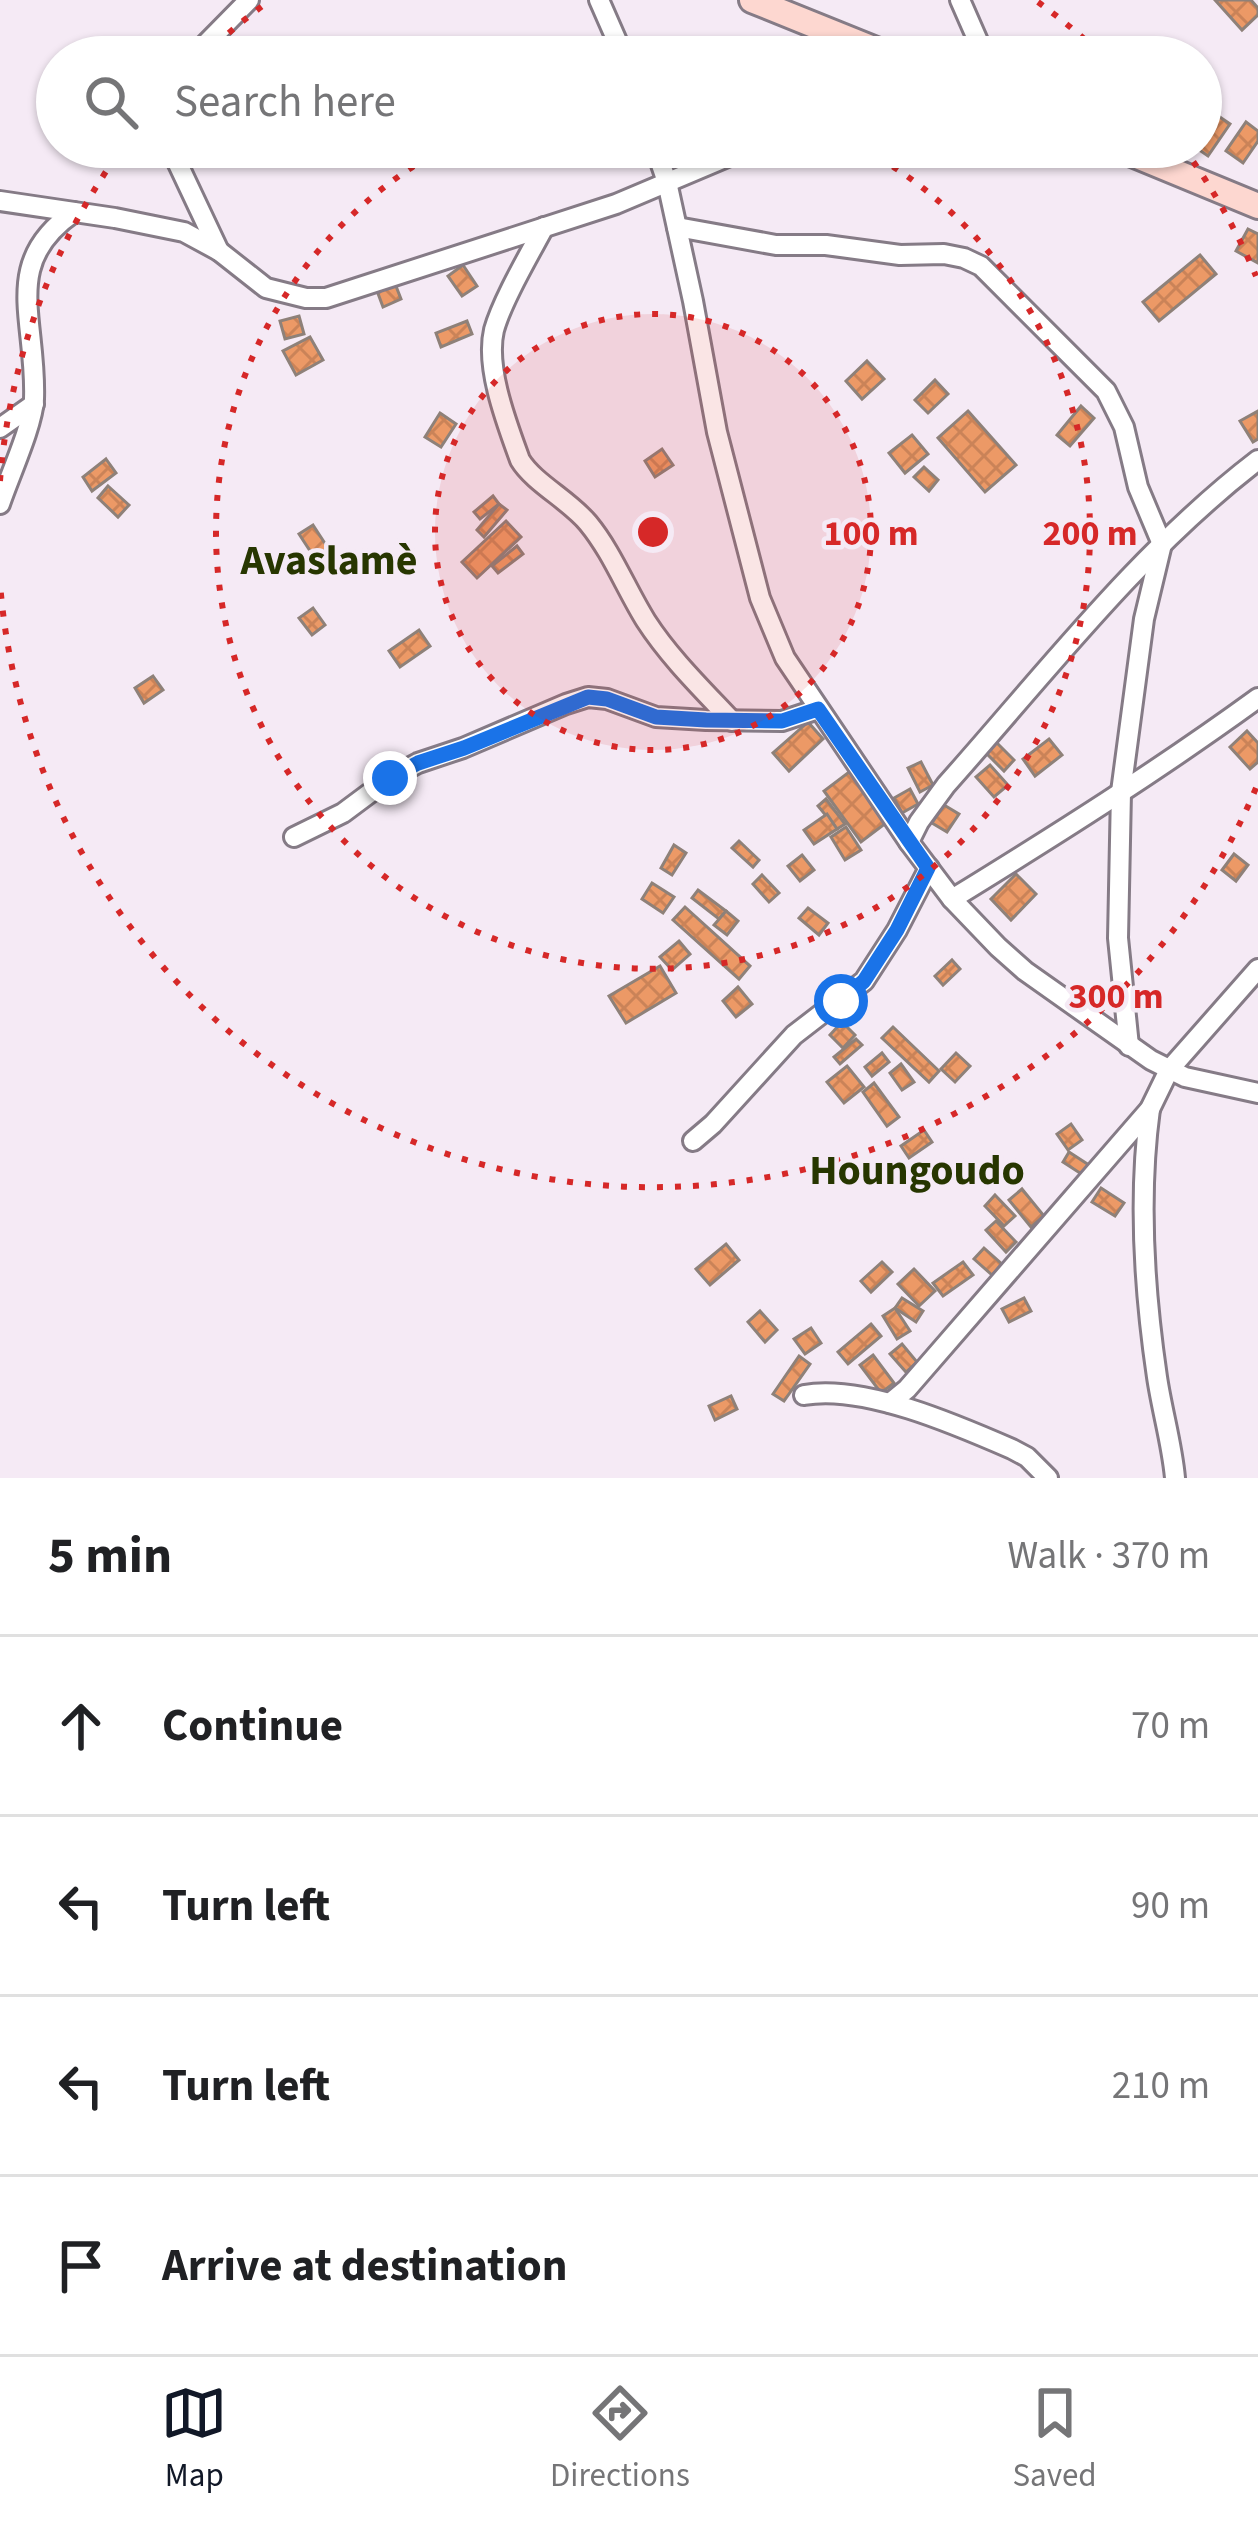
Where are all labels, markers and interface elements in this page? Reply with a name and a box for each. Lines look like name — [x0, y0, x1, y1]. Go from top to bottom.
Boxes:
search box — [36, 36, 1222, 168]
icon: search — [78, 69, 144, 135]
text: Search here — [174, 70, 396, 134]
text: 100 m — [823, 508, 919, 559]
text: 200 m — [1042, 508, 1138, 559]
centre of rings — [632, 511, 674, 553]
district label: Avaslamè — [239, 531, 418, 591]
route end — [363, 751, 417, 805]
text: 300 m — [1068, 971, 1164, 1022]
route start — [814, 974, 868, 1028]
district label: Houngoudo — [809, 1141, 1025, 1201]
text: 5 min — [48, 1520, 172, 1592]
text: Walk · 370 m — [1007, 1528, 1210, 1584]
icon: ahead — [48, 1693, 114, 1759]
text: Continue — [162, 1694, 343, 1758]
text: 70 m — [1131, 1698, 1210, 1754]
icon: left — [48, 1873, 114, 1939]
text: Turn left — [162, 1874, 330, 1938]
text: 90 m — [1131, 1878, 1210, 1934]
icon: left — [48, 2053, 114, 2119]
text: Turn left — [162, 2054, 330, 2118]
text: 210 m — [1112, 2058, 1210, 2114]
icon: arrive — [48, 2233, 114, 2299]
text: Arrive at destination — [162, 2234, 567, 2298]
tab: Map — [161, 2380, 227, 2499]
tab: Directions — [550, 2380, 690, 2499]
tab: Saved — [1012, 2380, 1097, 2499]

